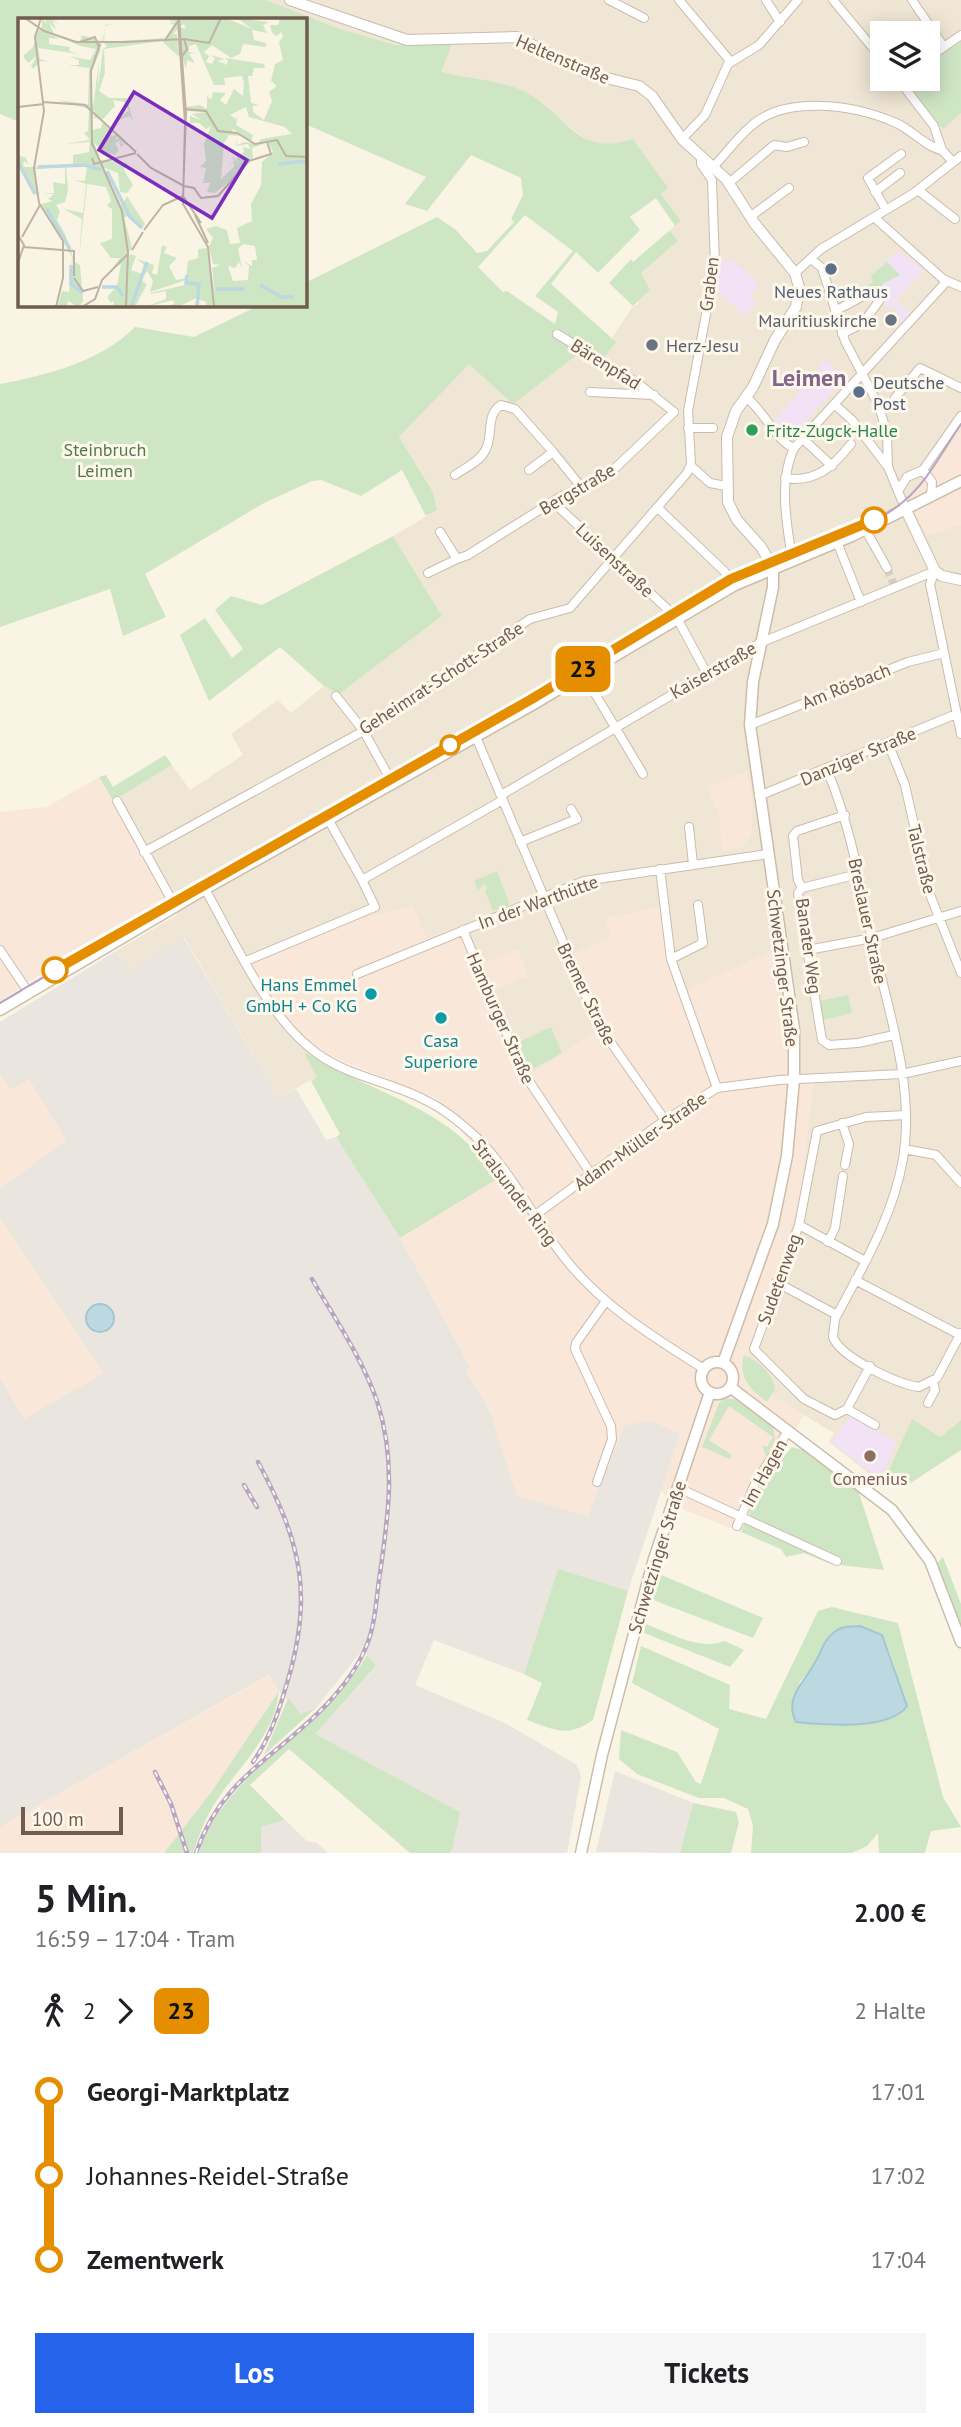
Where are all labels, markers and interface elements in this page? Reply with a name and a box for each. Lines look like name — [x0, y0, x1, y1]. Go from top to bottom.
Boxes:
inset map — [18, 18, 306, 306]
map controls — [870, 21, 940, 91]
button: layers — [870, 21, 940, 91]
street label: Heltenstraße — [513, 29, 613, 89]
street label: Graben — [694, 255, 724, 313]
marker: Neues Rathaus — [823, 261, 839, 277]
place label: Neues Rathaus — [774, 280, 888, 303]
place label: Mauritiuskirche — [758, 309, 877, 332]
marker: Mauritiuskirche — [883, 312, 899, 328]
street label: Bärenpfad — [567, 333, 645, 395]
place label: Herz-Jesu — [666, 334, 739, 357]
marker: Herz-Jesu — [644, 337, 660, 353]
district label: Leimen — [772, 362, 846, 393]
place label: Deutsche Post — [873, 371, 944, 415]
marker: Deutsche Post — [851, 384, 867, 400]
place label: Fritz-Zugck-Halle — [766, 419, 898, 442]
marker: Fritz-Zugck-Halle — [744, 422, 760, 438]
park label: Steinbruch Leimen — [64, 438, 146, 482]
street label: Bergstraße — [535, 458, 619, 520]
unlabelled marker — [861, 507, 887, 533]
street label: Luisenstraße — [571, 518, 659, 602]
street label: Geheimrat-Schott-Straße — [354, 616, 528, 740]
street label: Kaiserstraße — [666, 636, 760, 704]
line badge: 23 — [552, 646, 614, 692]
text: 23 — [569, 653, 597, 684]
street label: Am Rösbach — [798, 658, 894, 714]
street label: Danziger Straße — [797, 721, 919, 791]
unlabelled marker — [440, 735, 460, 755]
street label: Talstraße — [902, 822, 942, 896]
street label: Breslauer Straße — [843, 856, 893, 986]
street label: In der Warthütte — [475, 870, 601, 934]
street label: Schwetzinger Straße — [762, 888, 804, 1048]
street label: Banater Weg — [791, 897, 827, 995]
street label: Bremer Straße — [552, 939, 622, 1049]
street label: Hamburger Straße — [462, 949, 540, 1087]
unlabelled marker — [42, 957, 68, 983]
place label: Hans Emmel GmbH + Co KG — [246, 973, 358, 1017]
marker: Hans Emmel GmbH + Co KG — [363, 986, 379, 1002]
marker: Casa Superiore — [433, 1010, 449, 1026]
place label: Casa Superiore — [404, 1029, 478, 1073]
street label: Adam-Müller-Straße — [569, 1087, 711, 1195]
street label: Stralsunder Ring — [467, 1134, 563, 1250]
street label: Sudetenweg — [752, 1231, 806, 1327]
street label: Im Hagen — [736, 1435, 792, 1511]
marker: Comenius — [862, 1448, 878, 1464]
place label: Comenius — [832, 1467, 908, 1490]
street label: Schwetzinger Straße — [623, 1478, 691, 1636]
scale bar — [21, 1804, 122, 1836]
text: 100 m — [32, 1807, 84, 1831]
text: 5 Min. — [35, 1873, 137, 1922]
text: 2.00 € — [854, 1896, 926, 1929]
text: 16:59 – 17:04 · Tram — [35, 1924, 235, 1953]
icon: walk — [35, 1992, 73, 2030]
icon: forward — [106, 1992, 144, 2030]
text: 23 — [168, 1995, 195, 2026]
text: 2 — [83, 1996, 96, 2025]
text: 2 Halte — [855, 1996, 926, 2025]
text: Georgi-Marktplatz — [87, 2075, 290, 2108]
text: 17:01 — [871, 2077, 926, 2106]
text: Johannes-Reidel-Straße — [87, 2159, 349, 2192]
text: 17:02 — [871, 2161, 926, 2190]
text: Zementwerk — [87, 2243, 224, 2276]
text: 17:04 — [871, 2245, 926, 2274]
button: Los — [35, 2333, 474, 2413]
button: Tickets — [488, 2333, 926, 2413]

